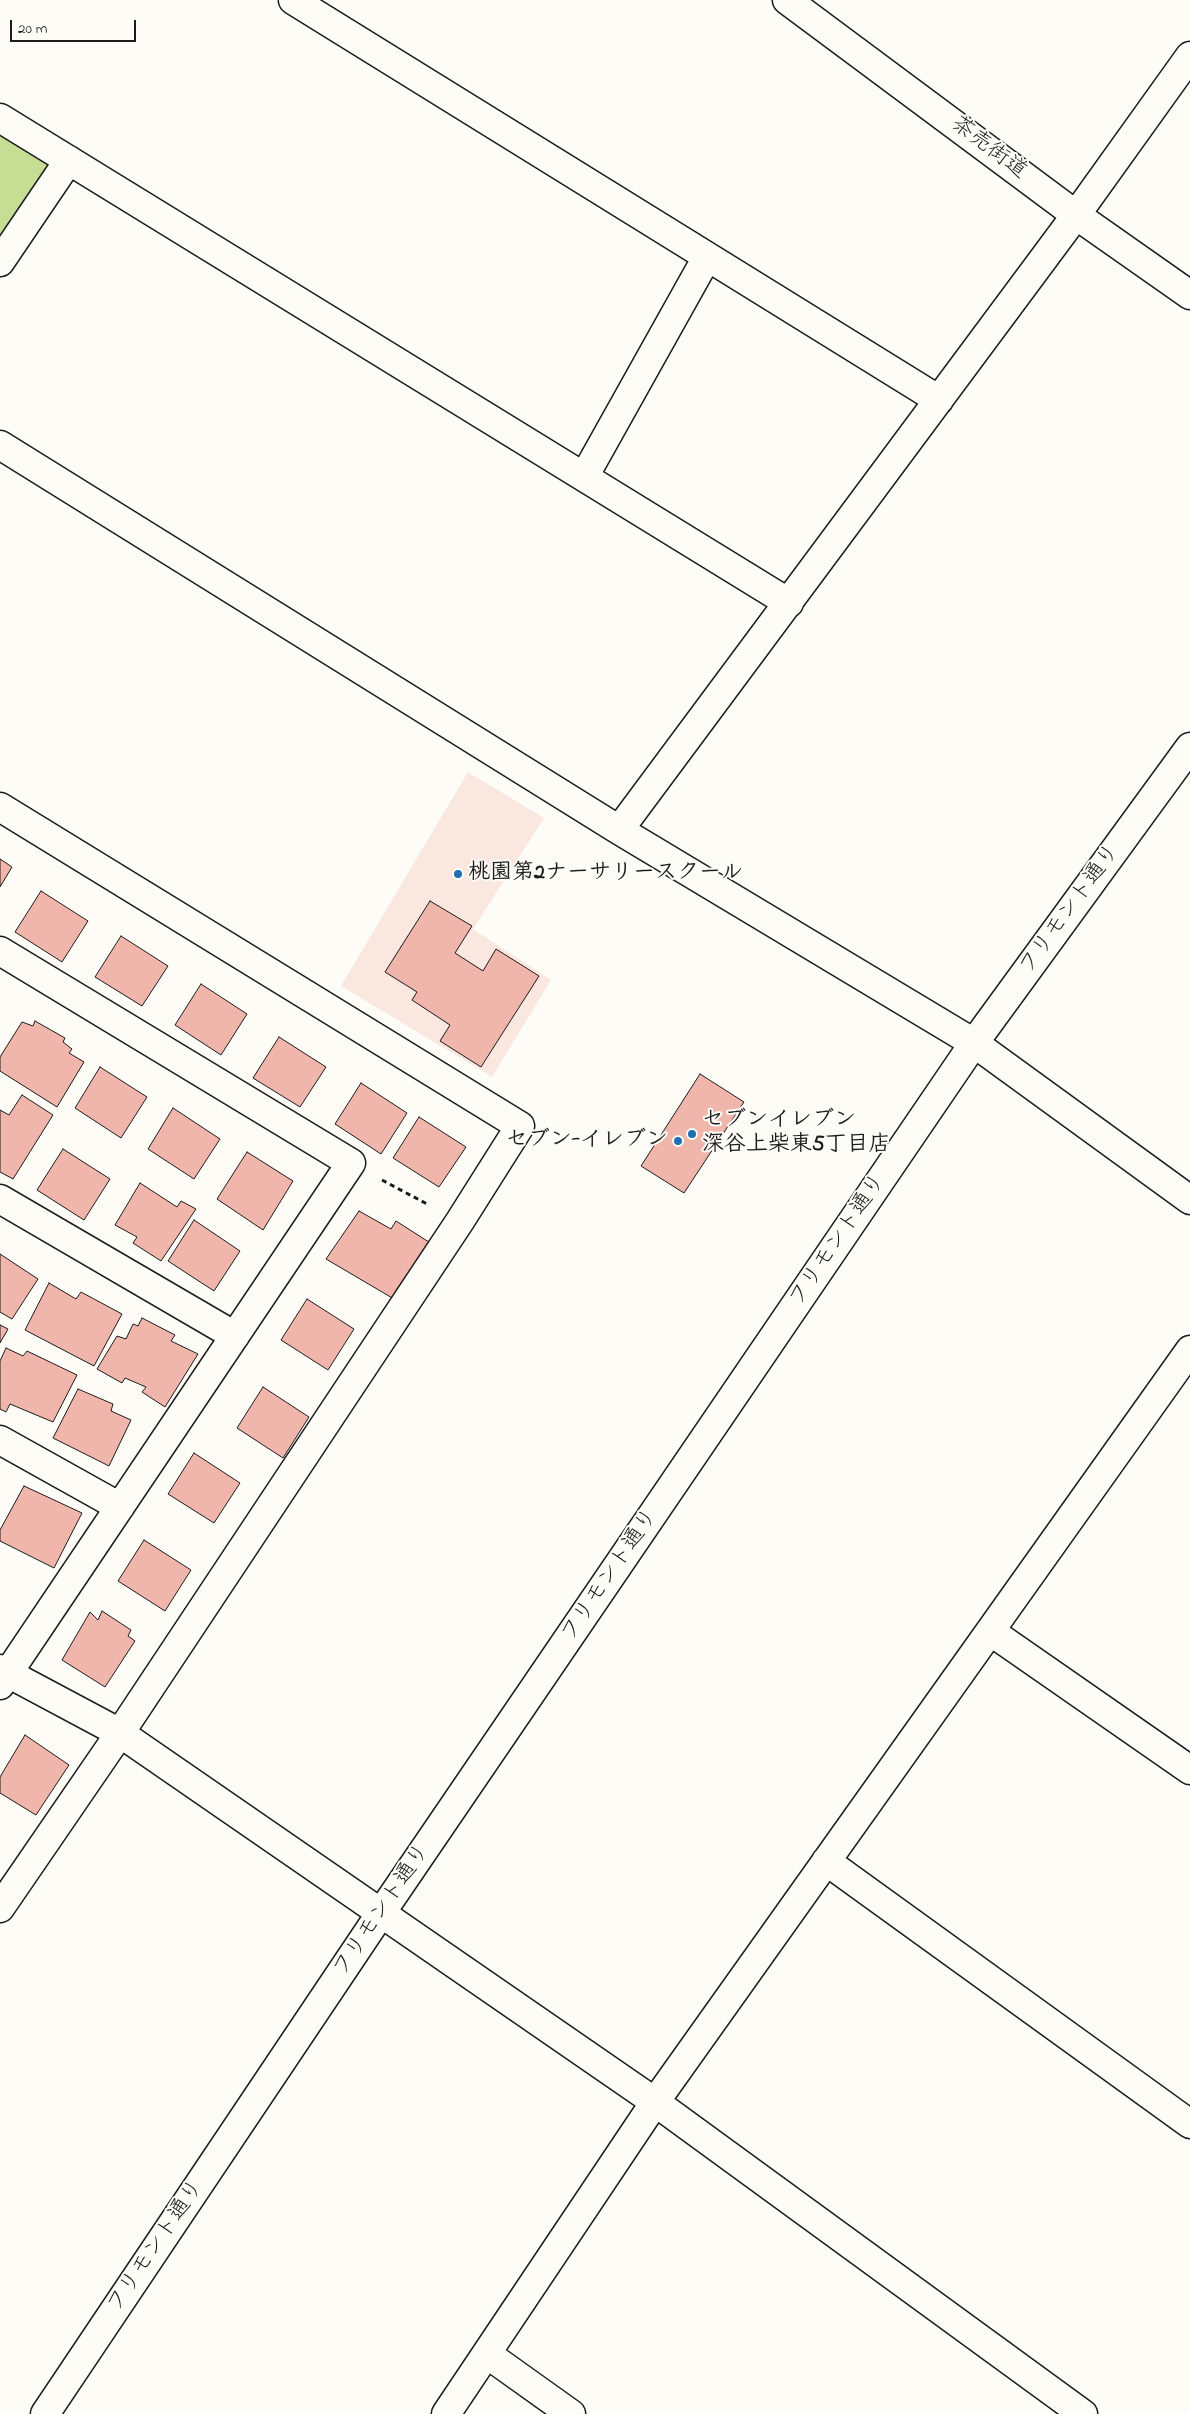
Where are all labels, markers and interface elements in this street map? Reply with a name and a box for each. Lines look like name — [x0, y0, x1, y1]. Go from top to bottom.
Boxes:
scale bar — [12, 10, 139, 42]
text: 20 m — [18, 18, 47, 40]
street label: 茶売街道 — [945, 112, 1031, 186]
street label: フリモント通り — [1015, 840, 1127, 980]
place label: 桃園第2ナーサリースクール — [468, 861, 743, 887]
marker: 桃園第2ナーサリースクール — [452, 868, 464, 880]
place label: セブンイレブン 深谷上柴東5丁目店 — [702, 1108, 891, 1160]
place label: セブン-イレブン — [506, 1128, 668, 1154]
marker: セブンイレブン 深谷上柴東5丁目店 — [686, 1128, 698, 1140]
marker: セブン-イレブン — [672, 1135, 684, 1147]
street label: フリモント通り — [785, 1170, 893, 1312]
street label: フリモント通り — [557, 1505, 665, 1647]
street label: フリモント通り — [329, 1840, 437, 1982]
street label: フリモント通り — [103, 2176, 211, 2318]

